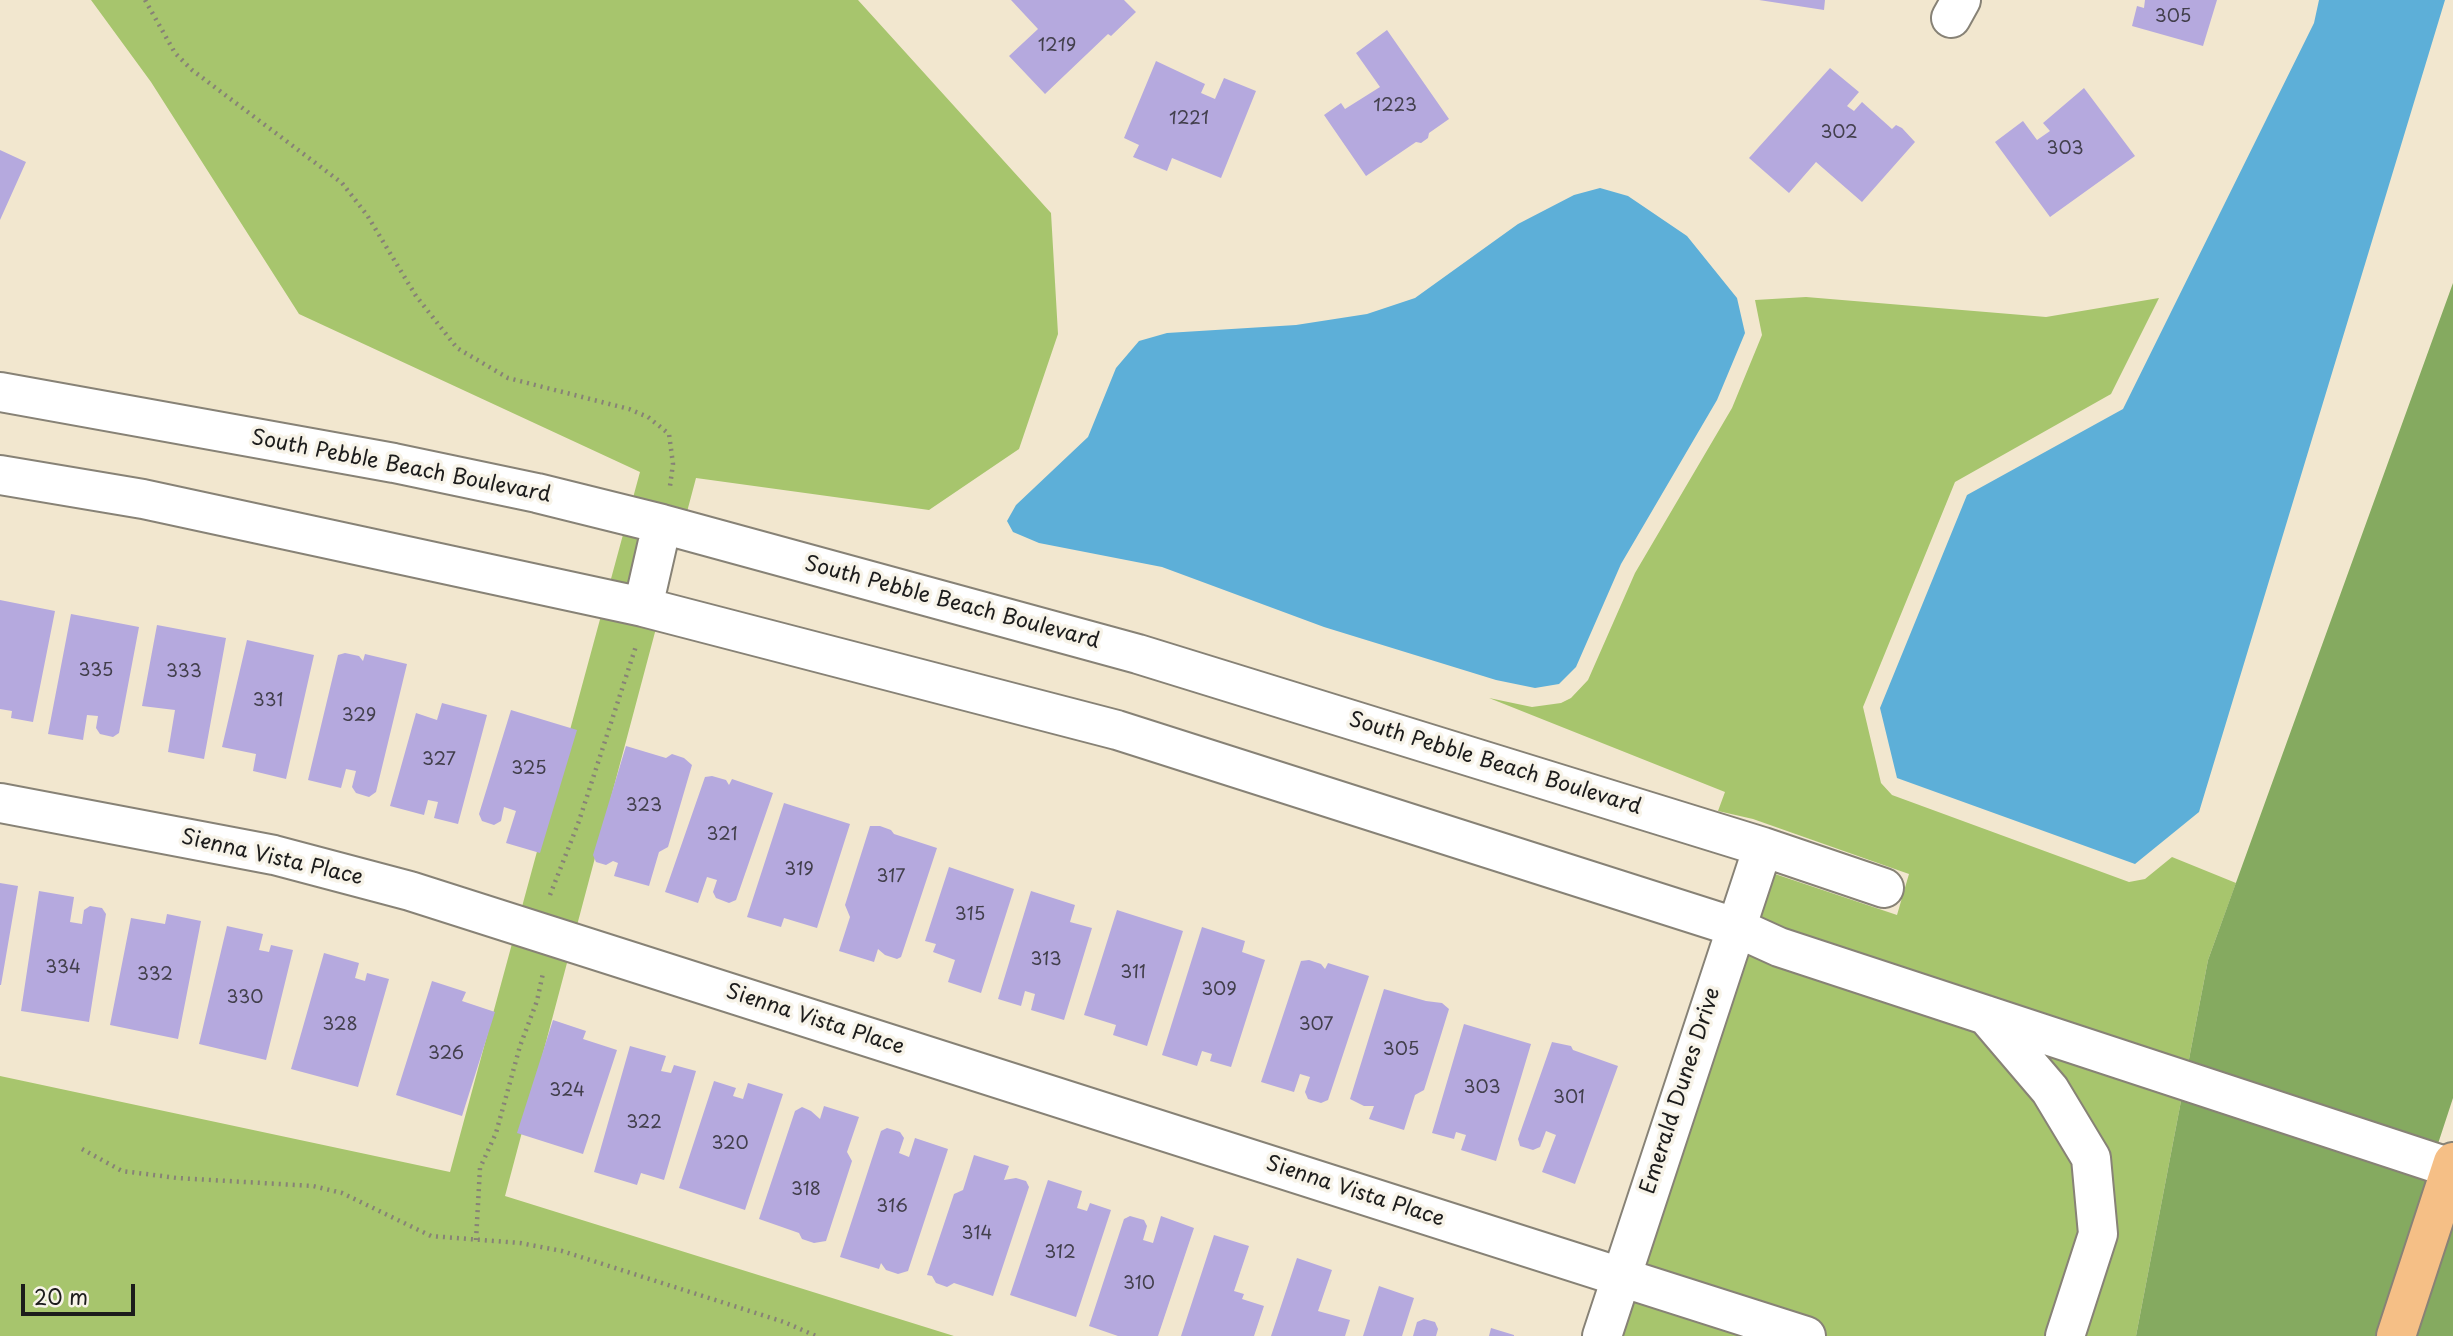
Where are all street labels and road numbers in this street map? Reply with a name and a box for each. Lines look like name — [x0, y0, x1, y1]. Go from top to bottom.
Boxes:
street label: South Pebble Beach Boulevard — [249, 426, 553, 508]
street label: South Pebble Beach Boulevard — [802, 551, 1102, 655]
street label: South Pebble Beach Boulevard — [1346, 707, 1644, 821]
street label: Sienna Vista Place — [179, 825, 365, 891]
street label: Sienna Vista Place — [723, 979, 907, 1061]
street label: Emerald Dunes Drive — [1636, 985, 1726, 1197]
street label: Sienna Vista Place — [1263, 1151, 1447, 1233]

